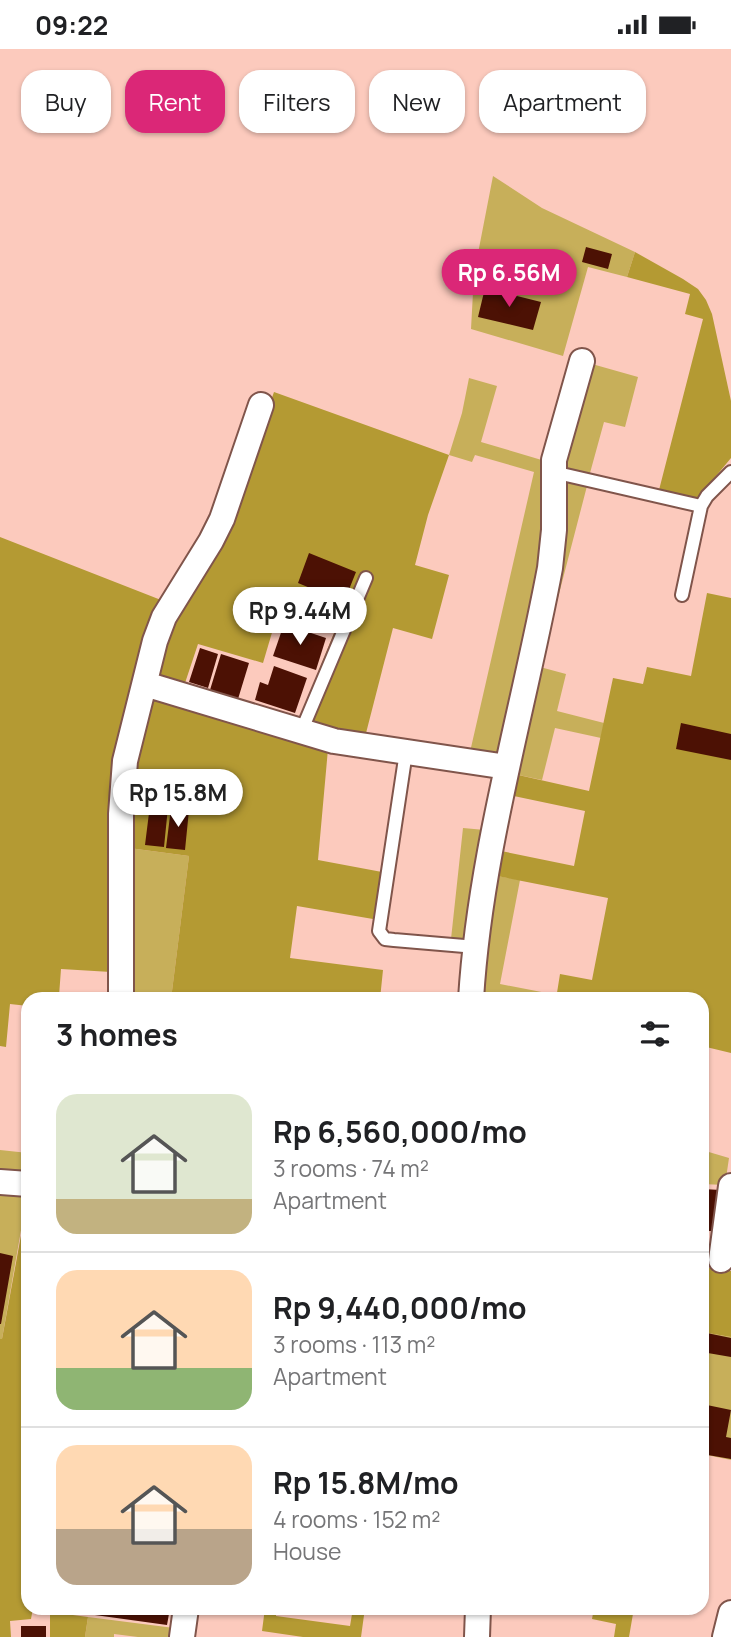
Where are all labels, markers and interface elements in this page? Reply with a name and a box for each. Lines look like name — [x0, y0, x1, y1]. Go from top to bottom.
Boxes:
text: 09:22 — [35, 7, 108, 43]
chip: Buy — [21, 70, 111, 133]
chip: Rent — [125, 70, 225, 133]
chip: Filters — [239, 70, 355, 133]
chip: New — [369, 70, 465, 133]
chip: Apartment — [479, 70, 646, 133]
pin: Rp 6.56M — [437, 250, 581, 309]
text: Rp 6.56M — [458, 256, 560, 288]
pin: Rp 9.44M — [228, 587, 372, 647]
text: Rp 9.44M — [249, 594, 351, 626]
pin: Rp 15.8M — [106, 769, 250, 829]
text: Rp 15.8M — [129, 776, 227, 808]
text: 3 homes — [56, 1014, 178, 1055]
icon: filters — [636, 1015, 674, 1053]
text: Rp 6,560,000/mo — [273, 1111, 527, 1152]
icon: home — [112, 1122, 196, 1206]
text: 3 rooms · 74 m² — [273, 1152, 429, 1184]
text: Apartment — [273, 1184, 387, 1216]
text: Rp 9,440,000/mo — [273, 1287, 526, 1328]
icon: home — [112, 1298, 196, 1382]
text: 3 rooms · 113 m² — [273, 1328, 436, 1360]
text: Apartment — [273, 1360, 387, 1392]
text: Rp 15.8M/mo — [273, 1462, 458, 1503]
icon: home — [112, 1473, 196, 1557]
text: 4 rooms · 152 m² — [273, 1503, 440, 1535]
text: House — [273, 1535, 342, 1567]

